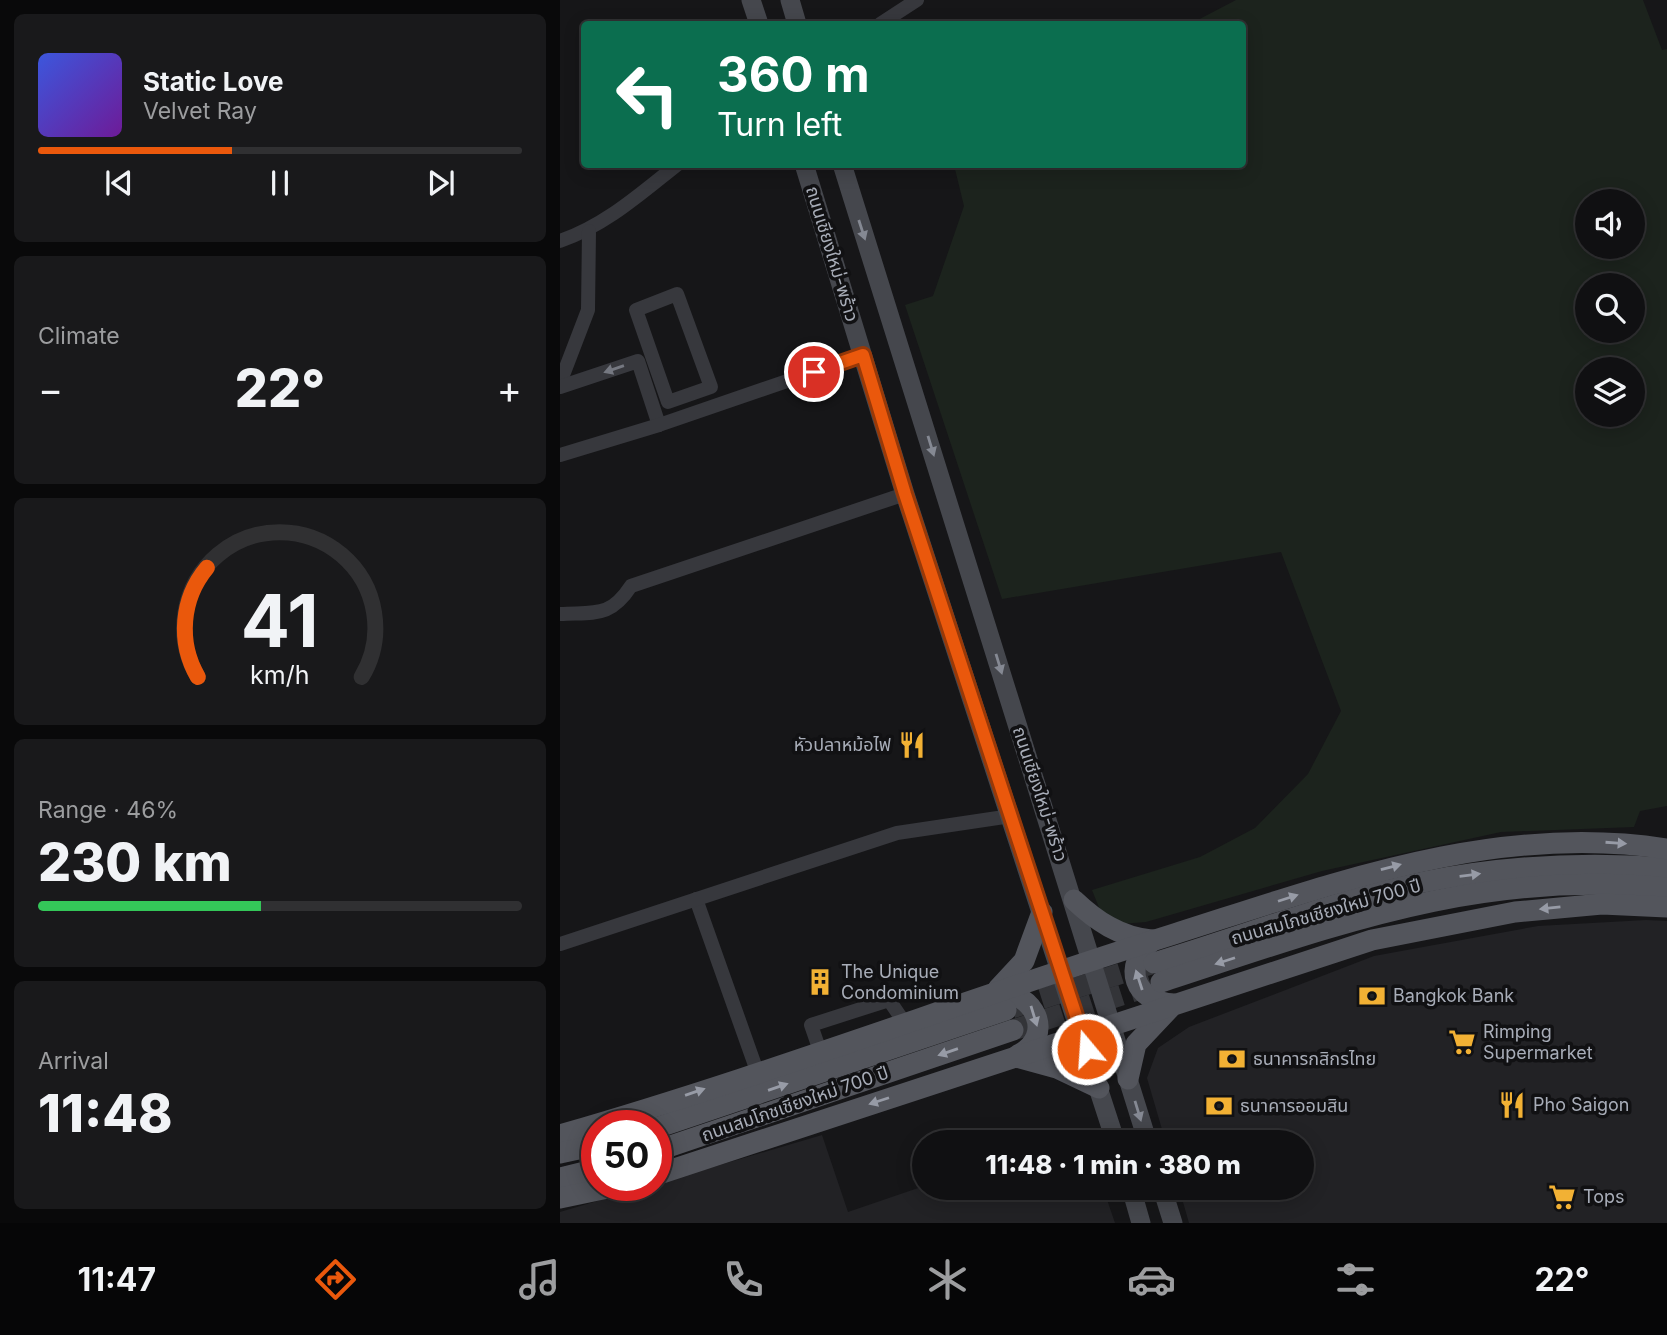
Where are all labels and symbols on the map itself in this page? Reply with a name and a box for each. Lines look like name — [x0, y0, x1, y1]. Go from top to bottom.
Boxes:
street label: ถนนเชียงใหม่-พร้าว — [802, 183, 863, 324]
one-way arrow — [858, 219, 868, 240]
pin — [784, 342, 844, 402]
one-way arrow — [604, 364, 625, 375]
one-way arrow — [926, 436, 937, 457]
one-way arrow — [994, 653, 1004, 674]
street label: ถนนเชียงใหม่-พร้าว — [1009, 724, 1072, 864]
restaurant icon: หัวปลาหม้อไฟ — [897, 730, 927, 760]
place label: หัวปลาหม้อไฟ — [794, 734, 891, 755]
one-way arrow — [1605, 838, 1627, 849]
one-way arrow — [1380, 861, 1402, 872]
one-way arrow — [1459, 869, 1481, 880]
street label: ถนนสมโภชเชียงใหม่ 700 ปี — [1229, 874, 1423, 949]
one-way arrow — [1278, 892, 1299, 902]
one-way arrow — [1539, 903, 1561, 914]
one-way arrow — [1215, 956, 1236, 967]
place label: The Unique Condominium — [841, 961, 959, 1003]
building icon: The Unique Condominium — [805, 967, 835, 997]
one-way arrow — [1133, 970, 1144, 991]
bank icon: Bangkok Bank — [1357, 981, 1387, 1011]
place label: Bangkok Bank — [1393, 985, 1514, 1006]
one-way arrow — [1029, 1006, 1039, 1027]
position arrow — [1050, 1012, 1124, 1086]
place label: Rimping Supermarket — [1483, 1021, 1593, 1063]
supermarket icon: Rimping Supermarket — [1447, 1027, 1477, 1057]
bank icon: ธนาคารกสิกรไทย — [1217, 1044, 1247, 1074]
one-way arrow — [938, 1047, 959, 1058]
place label: ธนาคารกสิกรไทย — [1253, 1048, 1376, 1069]
street label: ถนนสมโภชเชียงใหม่ 700 ปี — [699, 1062, 891, 1145]
one-way arrow — [768, 1081, 789, 1092]
one-way arrow — [685, 1086, 706, 1097]
restaurant icon: Pho Saigon — [1497, 1090, 1527, 1120]
bank icon: ธนาคารออมสิน — [1204, 1091, 1234, 1121]
place label: Pho Saigon — [1533, 1094, 1629, 1115]
place label: ธนาคารออมสิน — [1240, 1095, 1348, 1116]
one-way arrow — [868, 1096, 889, 1107]
one-way arrow — [1133, 1101, 1143, 1122]
speed limit sign: 50 — [581, 1110, 672, 1201]
supermarket icon: Tops — [1547, 1182, 1577, 1212]
place label: Tops — [1583, 1186, 1625, 1207]

